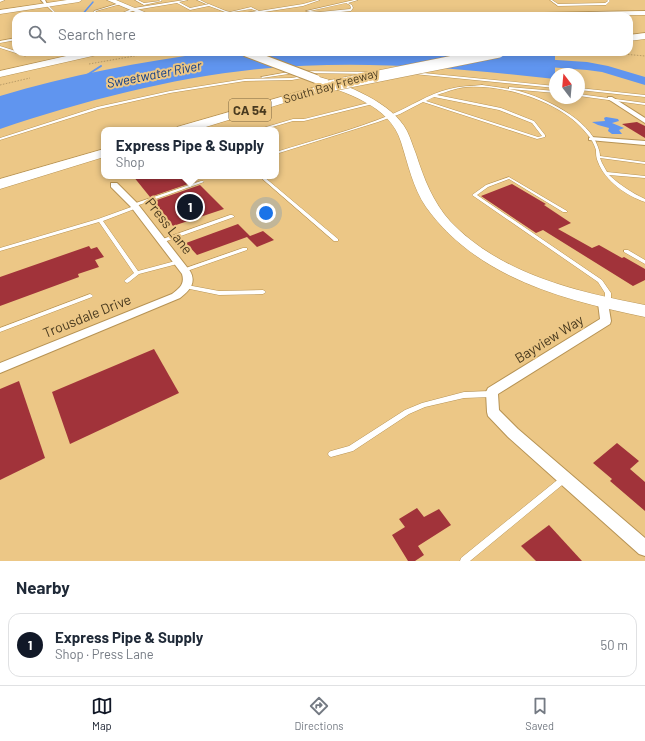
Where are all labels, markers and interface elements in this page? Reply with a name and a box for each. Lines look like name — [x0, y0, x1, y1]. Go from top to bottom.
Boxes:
search box — [12, 12, 633, 56]
icon: search — [26, 23, 48, 45]
text: Search here — [58, 25, 136, 43]
water label: Sweetwater River — [105, 57, 203, 91]
street label: South Bay Freeway — [282, 65, 380, 105]
north arrow — [549, 68, 585, 104]
road number: CA 54 — [229, 99, 271, 121]
popup — [101, 127, 279, 179]
text: Express Pipe & Supply — [116, 136, 264, 154]
text: Shop — [116, 154, 145, 170]
pin: 1 — [177, 192, 203, 222]
street label: Press Lane — [142, 194, 197, 257]
your location — [256, 203, 276, 223]
street label: Trousdale Drive — [40, 290, 133, 341]
street label: Bayview Way — [511, 310, 587, 366]
text: Nearby — [16, 577, 70, 597]
text: Express Pipe & Supply — [55, 628, 203, 646]
text: 1 — [28, 637, 32, 653]
text: 50 m — [601, 637, 628, 653]
text: Shop · Press Lane — [55, 646, 154, 662]
tab: Map — [91, 695, 113, 732]
tab: Directions — [294, 695, 344, 732]
tab: Saved — [525, 695, 554, 732]

